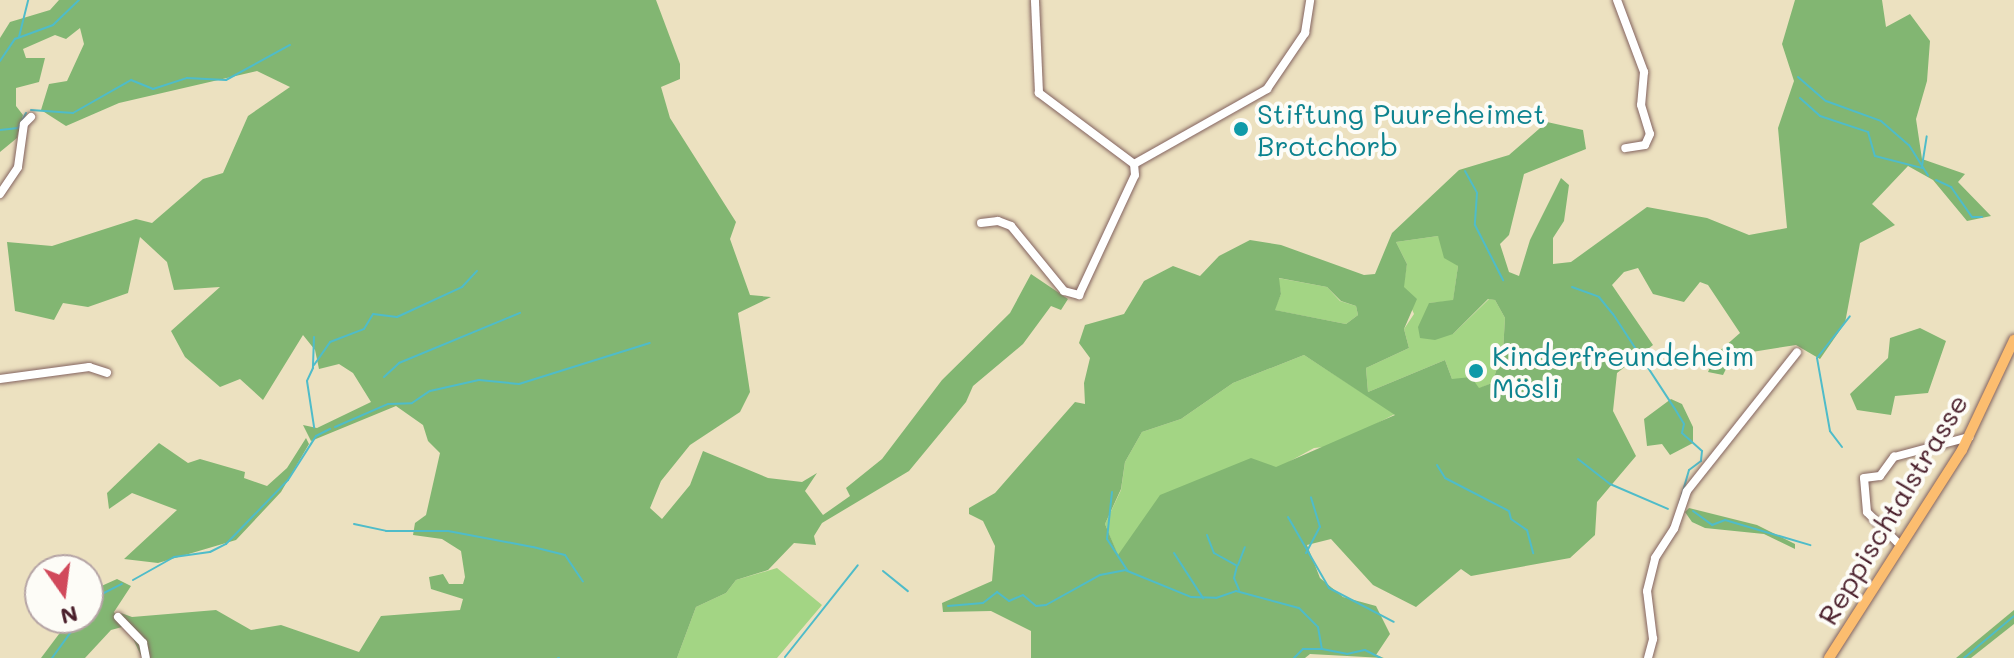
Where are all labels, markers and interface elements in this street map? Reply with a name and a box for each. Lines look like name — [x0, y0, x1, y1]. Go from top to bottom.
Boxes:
place label: Stiftung Puureheimet Brotchorb — [1257, 96, 1546, 162]
marker: Stiftung Puureheimet Brotchorb — [1232, 120, 1250, 138]
place label: Kinderfreundeheim Mösli — [1492, 338, 1754, 404]
marker: Kinderfreundeheim Mösli — [1467, 362, 1485, 380]
street label: Reppischtalstrasse — [1810, 388, 1974, 630]
north arrow — [24, 554, 104, 634]
text: N — [58, 600, 81, 632]

